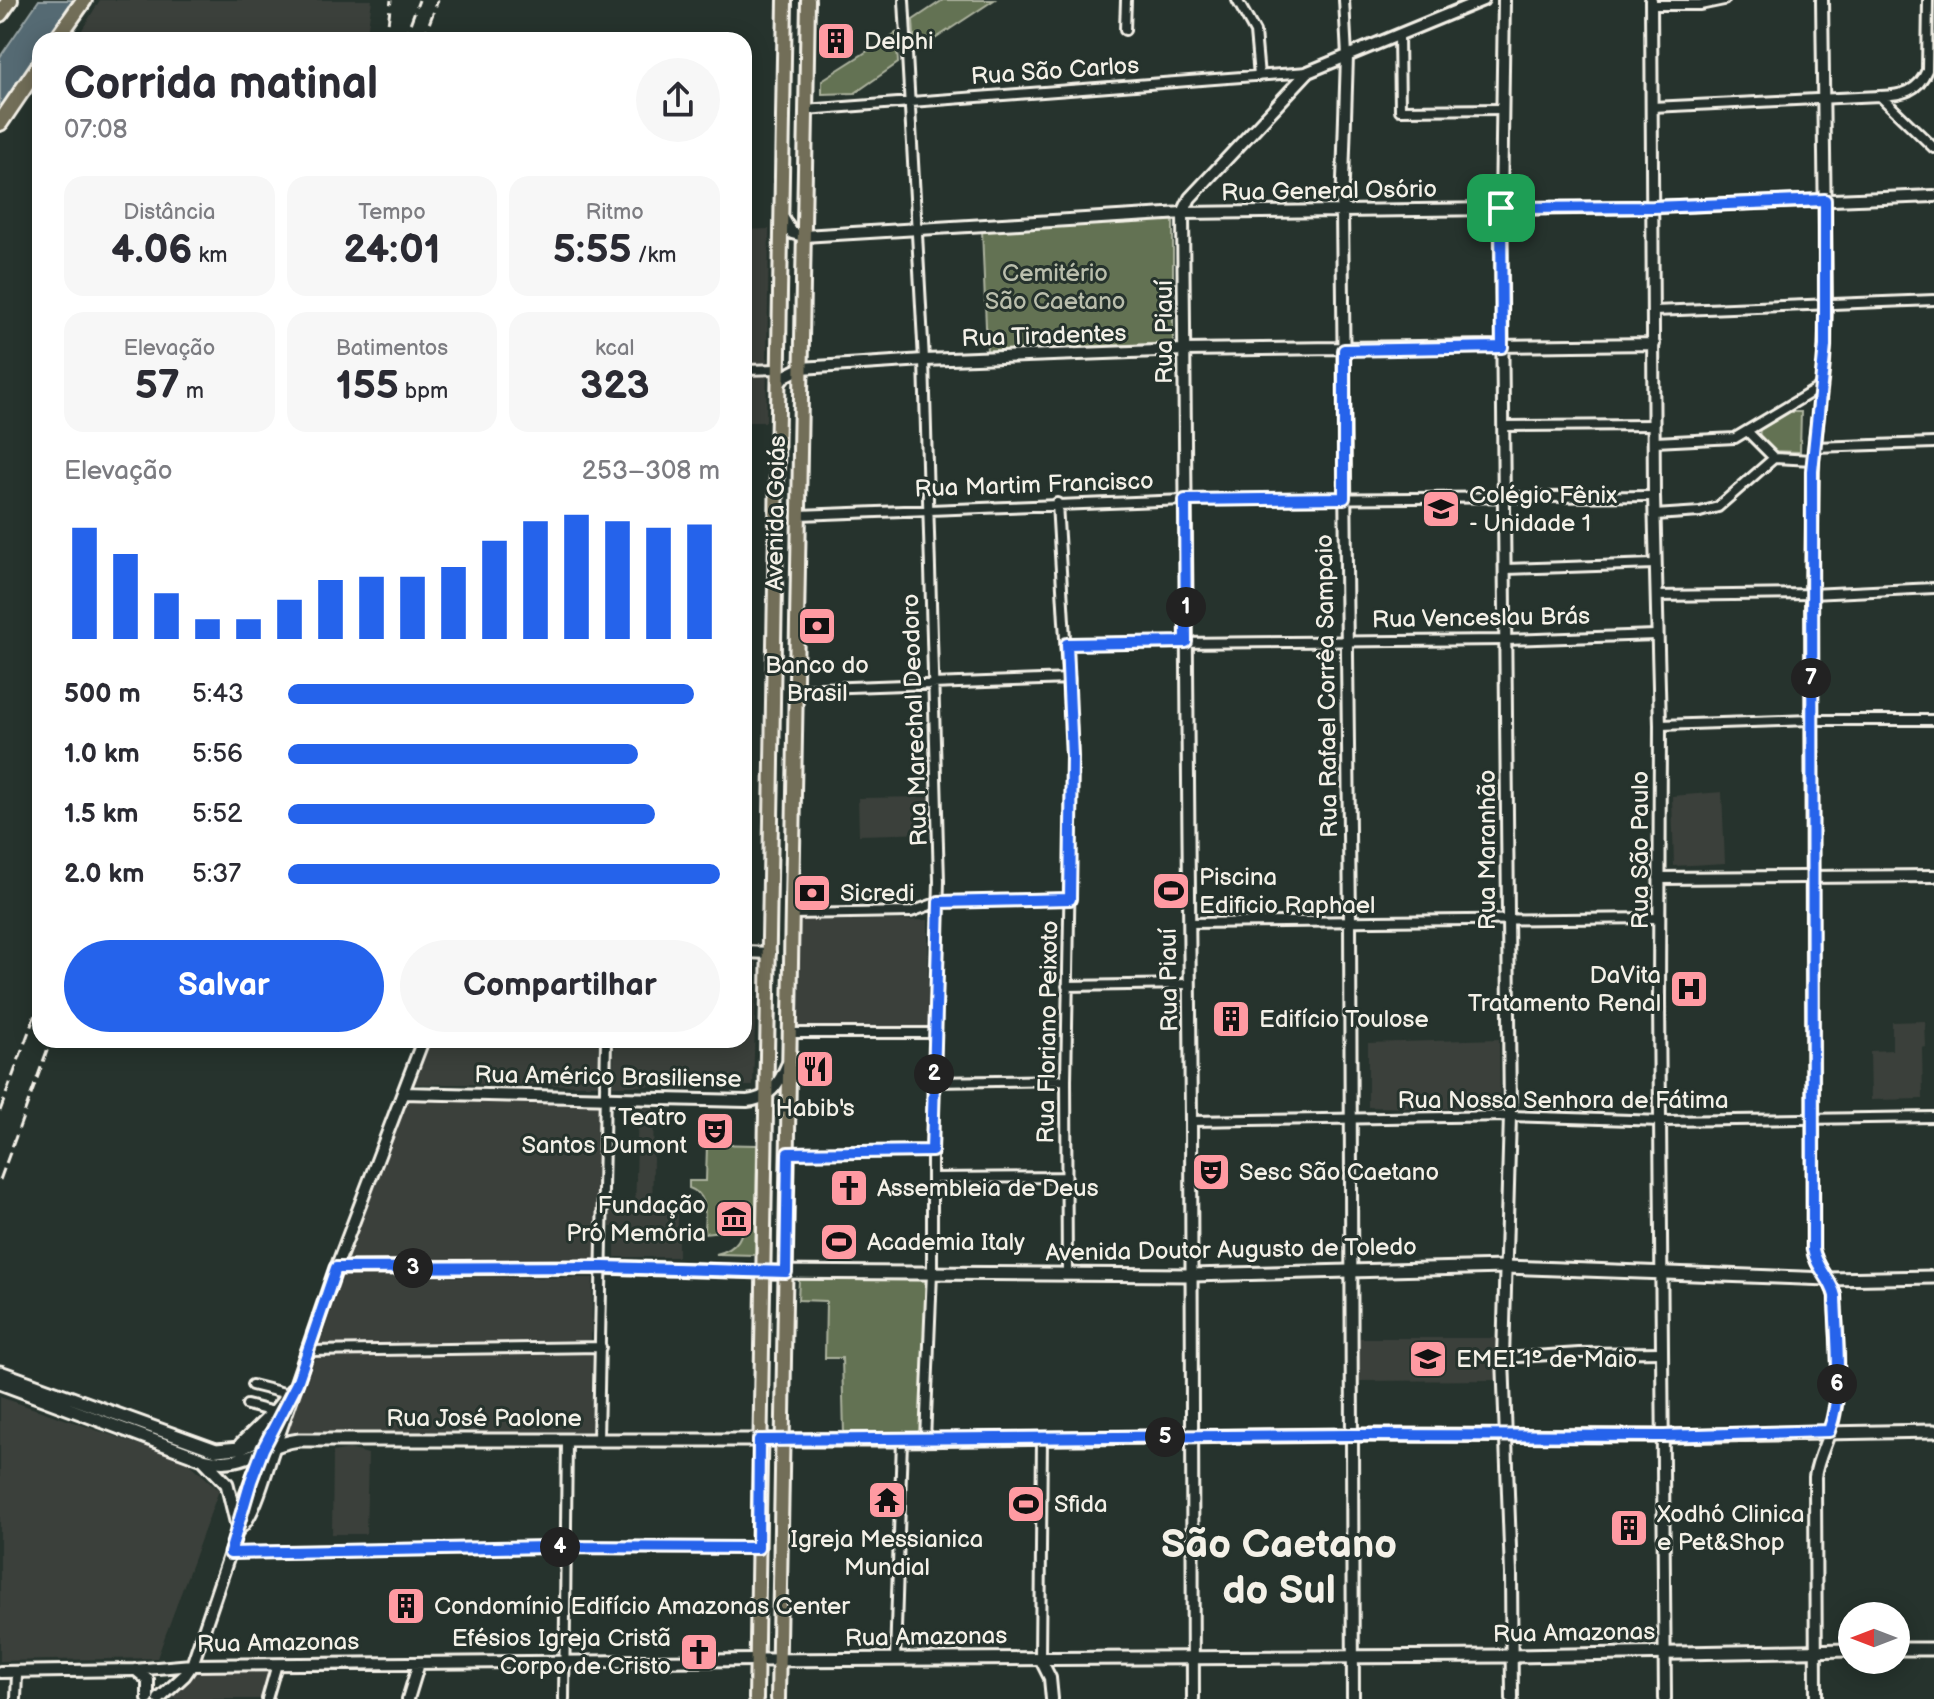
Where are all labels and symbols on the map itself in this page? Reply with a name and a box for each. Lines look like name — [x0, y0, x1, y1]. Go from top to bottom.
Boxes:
building icon: Delphi — [815, 20, 857, 62]
place label: Delphi — [864, 27, 934, 56]
street label: Rua São Carlos — [970, 51, 1140, 91]
pin — [1467, 174, 1535, 242]
street label: Rua General Osório — [1221, 175, 1437, 207]
park label: Cemitério São Caetano — [985, 259, 1125, 316]
street label: Rua Piauí — [1150, 280, 1179, 384]
street label: Rua Tiradentes — [961, 319, 1127, 353]
street label: Avenida Goiás — [760, 435, 792, 591]
street label: Rua Martim Francisco — [914, 466, 1154, 504]
place label: Colégio Fênix - Unidade 1 — [1469, 481, 1617, 538]
school or university icon: Colégio Fênix - Unidade 1 — [1420, 488, 1462, 530]
street label: Rua Rafael Corrêa Sampaio — [1310, 534, 1344, 838]
pin: 1 — [1166, 587, 1206, 627]
street label: Rua Marechal Deodoro — [896, 593, 934, 847]
street label: Rua Venceslau Brás — [1372, 602, 1590, 634]
bank icon: Banco do Brasil — [796, 605, 838, 647]
place label: Banco do Brasil — [765, 651, 869, 708]
pin: 7 — [1791, 658, 1831, 698]
street label: Rua Maranhão — [1473, 770, 1502, 930]
street label: Rua São Paulo — [1626, 771, 1655, 929]
place label: Piscina Edificio Raphael — [1199, 863, 1375, 920]
sports icon: Piscina Edificio Raphael — [1150, 870, 1192, 912]
bank icon: Sicredi — [791, 872, 833, 914]
place label: Sicredi — [840, 879, 915, 908]
street label: Rua Floriano Peixoto — [1032, 920, 1064, 1144]
street label: Rua Piauí — [1154, 928, 1184, 1032]
place label: DaVita Tratamento Renal — [1468, 961, 1661, 1018]
hospital icon: DaVita Tratamento Renal — [1668, 968, 1710, 1010]
building icon: Edifício Toulose — [1210, 998, 1252, 1040]
place label: Edifício Toulose — [1259, 1005, 1429, 1034]
restaurant icon: Habib's — [794, 1048, 836, 1090]
pin: 2 — [914, 1054, 954, 1094]
street label: Rua Américo Brasiliense — [474, 1060, 742, 1094]
street label: Rua Nossa Senhora de Fátima — [1397, 1086, 1729, 1115]
place label: Habib's — [775, 1094, 855, 1123]
place label: Teatro Santos Dumont — [521, 1103, 688, 1160]
theatre icon: Teatro Santos Dumont — [694, 1110, 736, 1152]
theatre icon: Sesc São Caetano — [1190, 1151, 1232, 1193]
place label: Sesc São Caetano — [1239, 1158, 1439, 1187]
church icon: Assembleia de Deus — [828, 1167, 870, 1209]
place label: Assembleia de Deus — [877, 1174, 1099, 1203]
place label: Fundação Pró Memória — [566, 1191, 706, 1248]
museum icon: Fundação Pró Memória — [713, 1198, 755, 1240]
sports icon: Academia Italy — [818, 1221, 860, 1263]
place label: Academia Italy — [867, 1228, 1025, 1257]
street label: Avenida Doutor Augusto de Toledo — [1045, 1232, 1417, 1268]
pin: 3 — [393, 1248, 433, 1288]
school or university icon: EMEI 1° de Maio — [1407, 1338, 1449, 1380]
place label: EMEI 1° de Maio — [1456, 1345, 1637, 1374]
pin: 6 — [1817, 1364, 1857, 1404]
street label: Rua José Paolone — [386, 1404, 582, 1433]
pin: 5 — [1145, 1417, 1185, 1457]
temple icon: Igreja Messianica Mundial — [866, 1479, 908, 1521]
sports icon: Sfida — [1005, 1483, 1047, 1525]
place label: Sfida — [1054, 1490, 1108, 1519]
place label: Xodhó Clinica e Pet&Shop — [1656, 1500, 1805, 1557]
building icon: Xodhó Clinica e Pet&Shop — [1608, 1507, 1650, 1549]
district label: São Caetano do Sul — [1161, 1521, 1397, 1615]
place label: Igreja Messianica Mundial — [791, 1525, 983, 1582]
pin: 4 — [540, 1527, 580, 1567]
building icon: Condomínio Edifício Amazonas Center — [385, 1585, 427, 1627]
place label: Condomínio Edifício Amazonas Center — [434, 1592, 850, 1621]
north arrow — [1838, 1602, 1910, 1674]
street label: Rua Amazonas — [1493, 1617, 1656, 1649]
street label: Rua Amazonas — [845, 1621, 1008, 1653]
place label: Efésios Igreja Cristã Corpo de Cristo — [452, 1624, 671, 1681]
street label: Rua Amazonas — [197, 1627, 360, 1659]
church icon: Efésios Igreja Cristã Corpo de Cristo — [678, 1631, 720, 1673]

